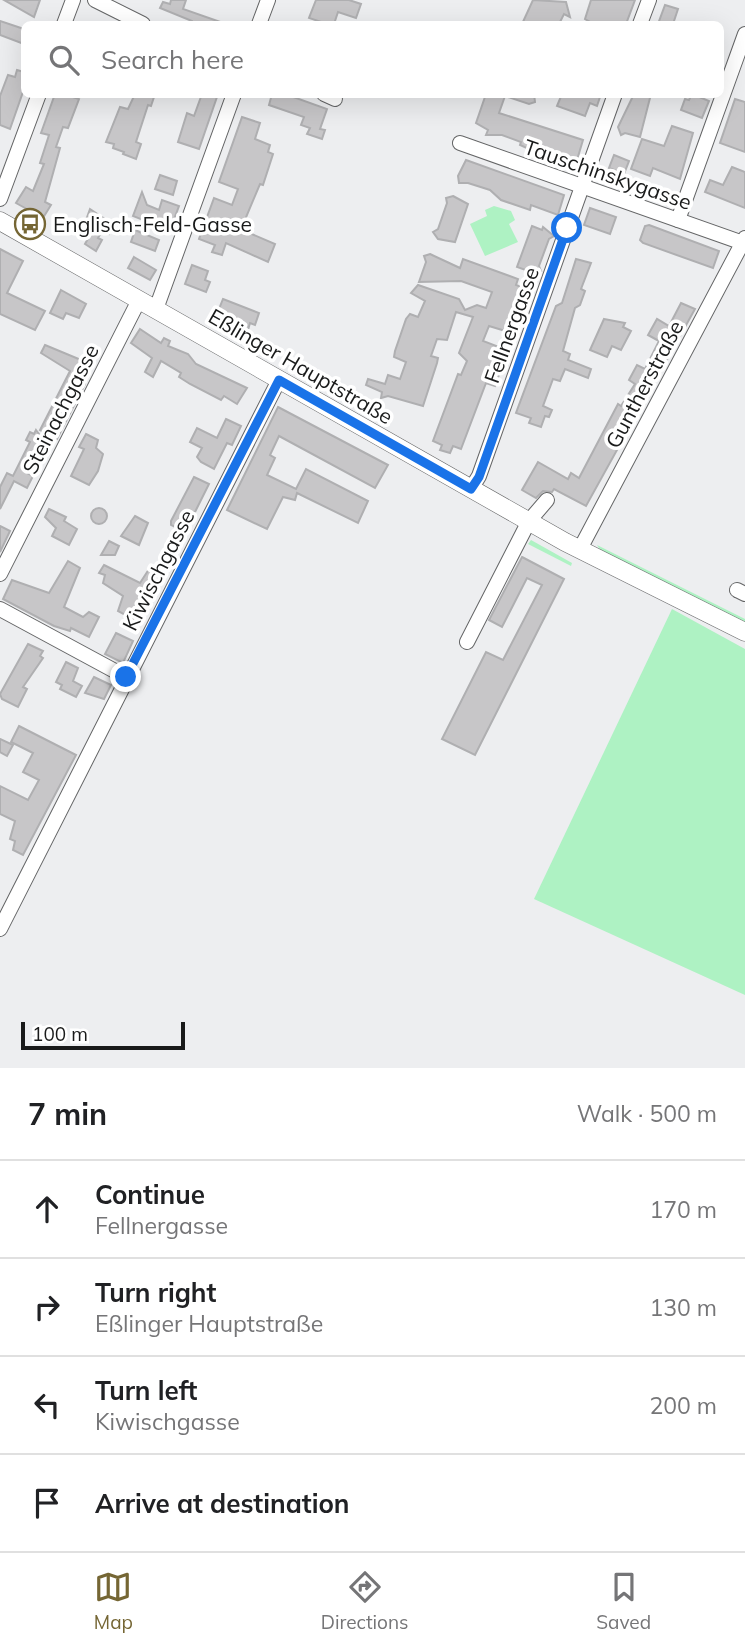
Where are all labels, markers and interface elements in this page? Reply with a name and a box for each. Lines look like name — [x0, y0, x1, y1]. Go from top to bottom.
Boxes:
search box — [21, 21, 724, 98]
icon: search — [45, 41, 83, 79]
text: Search here — [101, 43, 244, 76]
street label: Tauschinskygasse — [521, 133, 695, 215]
bus stop icon: Englisch-Feld-Gasse — [13, 207, 47, 241]
place label: Englisch-Feld-Gasse — [53, 211, 252, 237]
route start — [551, 212, 582, 243]
street label: Fellnergasse — [478, 263, 544, 387]
street label: Eßlinger Hauptstraße — [204, 303, 398, 429]
street label: Guntherstraße — [599, 316, 689, 452]
street label: Steinachgasse — [16, 340, 104, 478]
street label: Kiwischgasse — [116, 505, 200, 635]
route end — [110, 661, 141, 692]
scale bar — [21, 1019, 186, 1051]
text: 100 m — [32, 1022, 88, 1046]
text: 7 min — [28, 1095, 107, 1133]
text: Walk · 500 m — [577, 1099, 717, 1128]
text: Continue — [95, 1178, 205, 1211]
icon: ahead — [28, 1190, 66, 1228]
text: 170 m — [649, 1195, 717, 1224]
text: Fellnergasse — [95, 1211, 228, 1240]
text: Turn right — [95, 1276, 216, 1309]
icon: right — [28, 1288, 66, 1326]
text: 130 m — [649, 1293, 717, 1322]
text: Eßlinger Hauptstraße — [95, 1309, 323, 1338]
text: Turn left — [95, 1374, 197, 1407]
icon: left — [28, 1386, 66, 1424]
text: 200 m — [649, 1391, 717, 1420]
text: Kiwischgasse — [95, 1407, 240, 1436]
icon: arrive — [28, 1484, 66, 1522]
text: Arrive at destination — [95, 1487, 350, 1520]
tab: Map — [94, 1568, 133, 1634]
tab: Directions — [321, 1568, 409, 1634]
tab: Saved — [596, 1568, 651, 1634]

